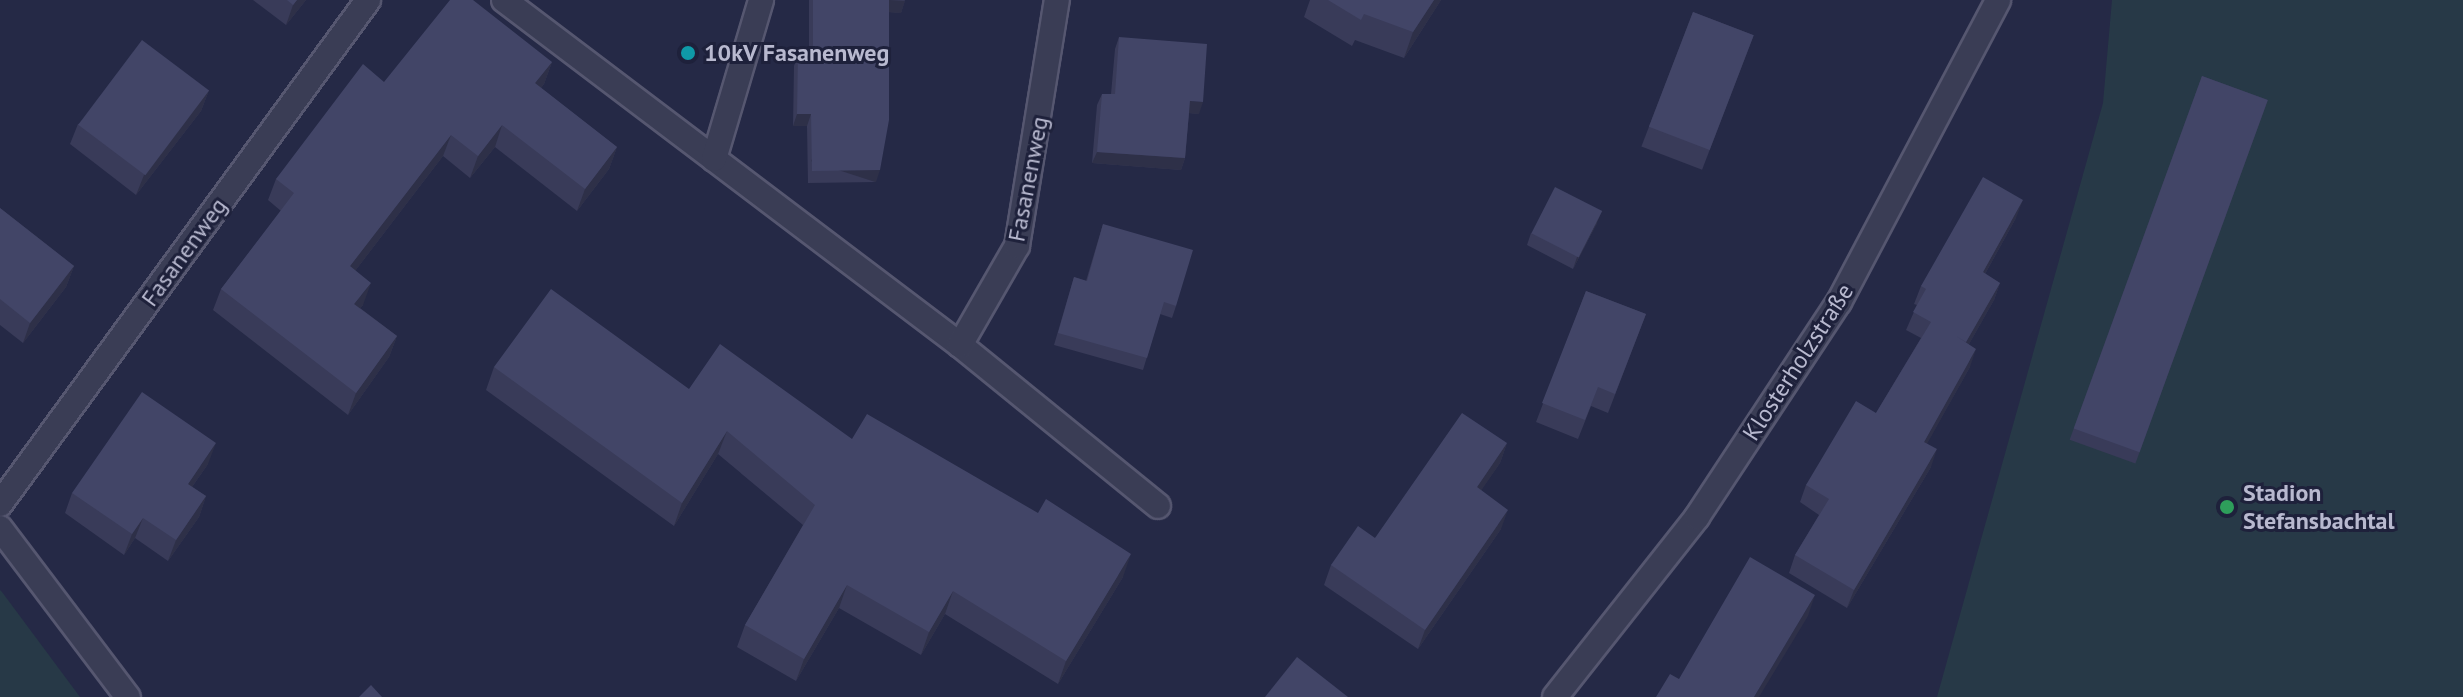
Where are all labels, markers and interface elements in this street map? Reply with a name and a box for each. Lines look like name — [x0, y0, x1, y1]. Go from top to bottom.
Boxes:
place label: 10kV Fasanenweg — [704, 39, 890, 67]
marker: 10kV Fasanenweg — [679, 44, 697, 62]
street label: Fasanenweg — [1002, 114, 1054, 244]
street label: Fasanenweg — [135, 192, 233, 312]
street label: Klosterholzstraße — [1737, 278, 1859, 446]
place label: Stadion Stefansbachtal — [2243, 479, 2395, 535]
marker: Stadion Stefansbachtal — [2218, 498, 2236, 516]

